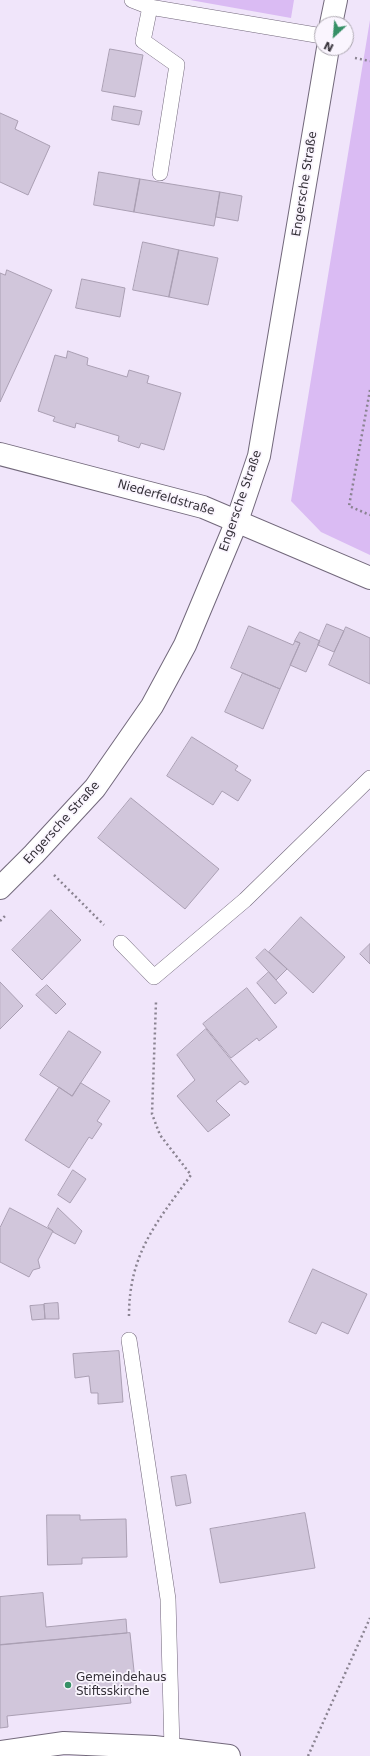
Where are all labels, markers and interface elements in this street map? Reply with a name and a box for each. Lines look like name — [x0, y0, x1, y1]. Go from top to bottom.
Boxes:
north arrow — [314, 16, 354, 56]
text: N — [322, 38, 336, 54]
street label: Engersche Straße — [290, 130, 320, 238]
street label: Engersche Straße — [217, 448, 265, 554]
street label: Niederfeldstraße — [116, 477, 216, 519]
street label: Engersche Straße — [21, 779, 103, 867]
place label: Gemeindehaus Stiftsskirche — [76, 1671, 167, 1699]
marker: Gemeindehaus Stiftsskirche — [63, 1680, 73, 1690]

